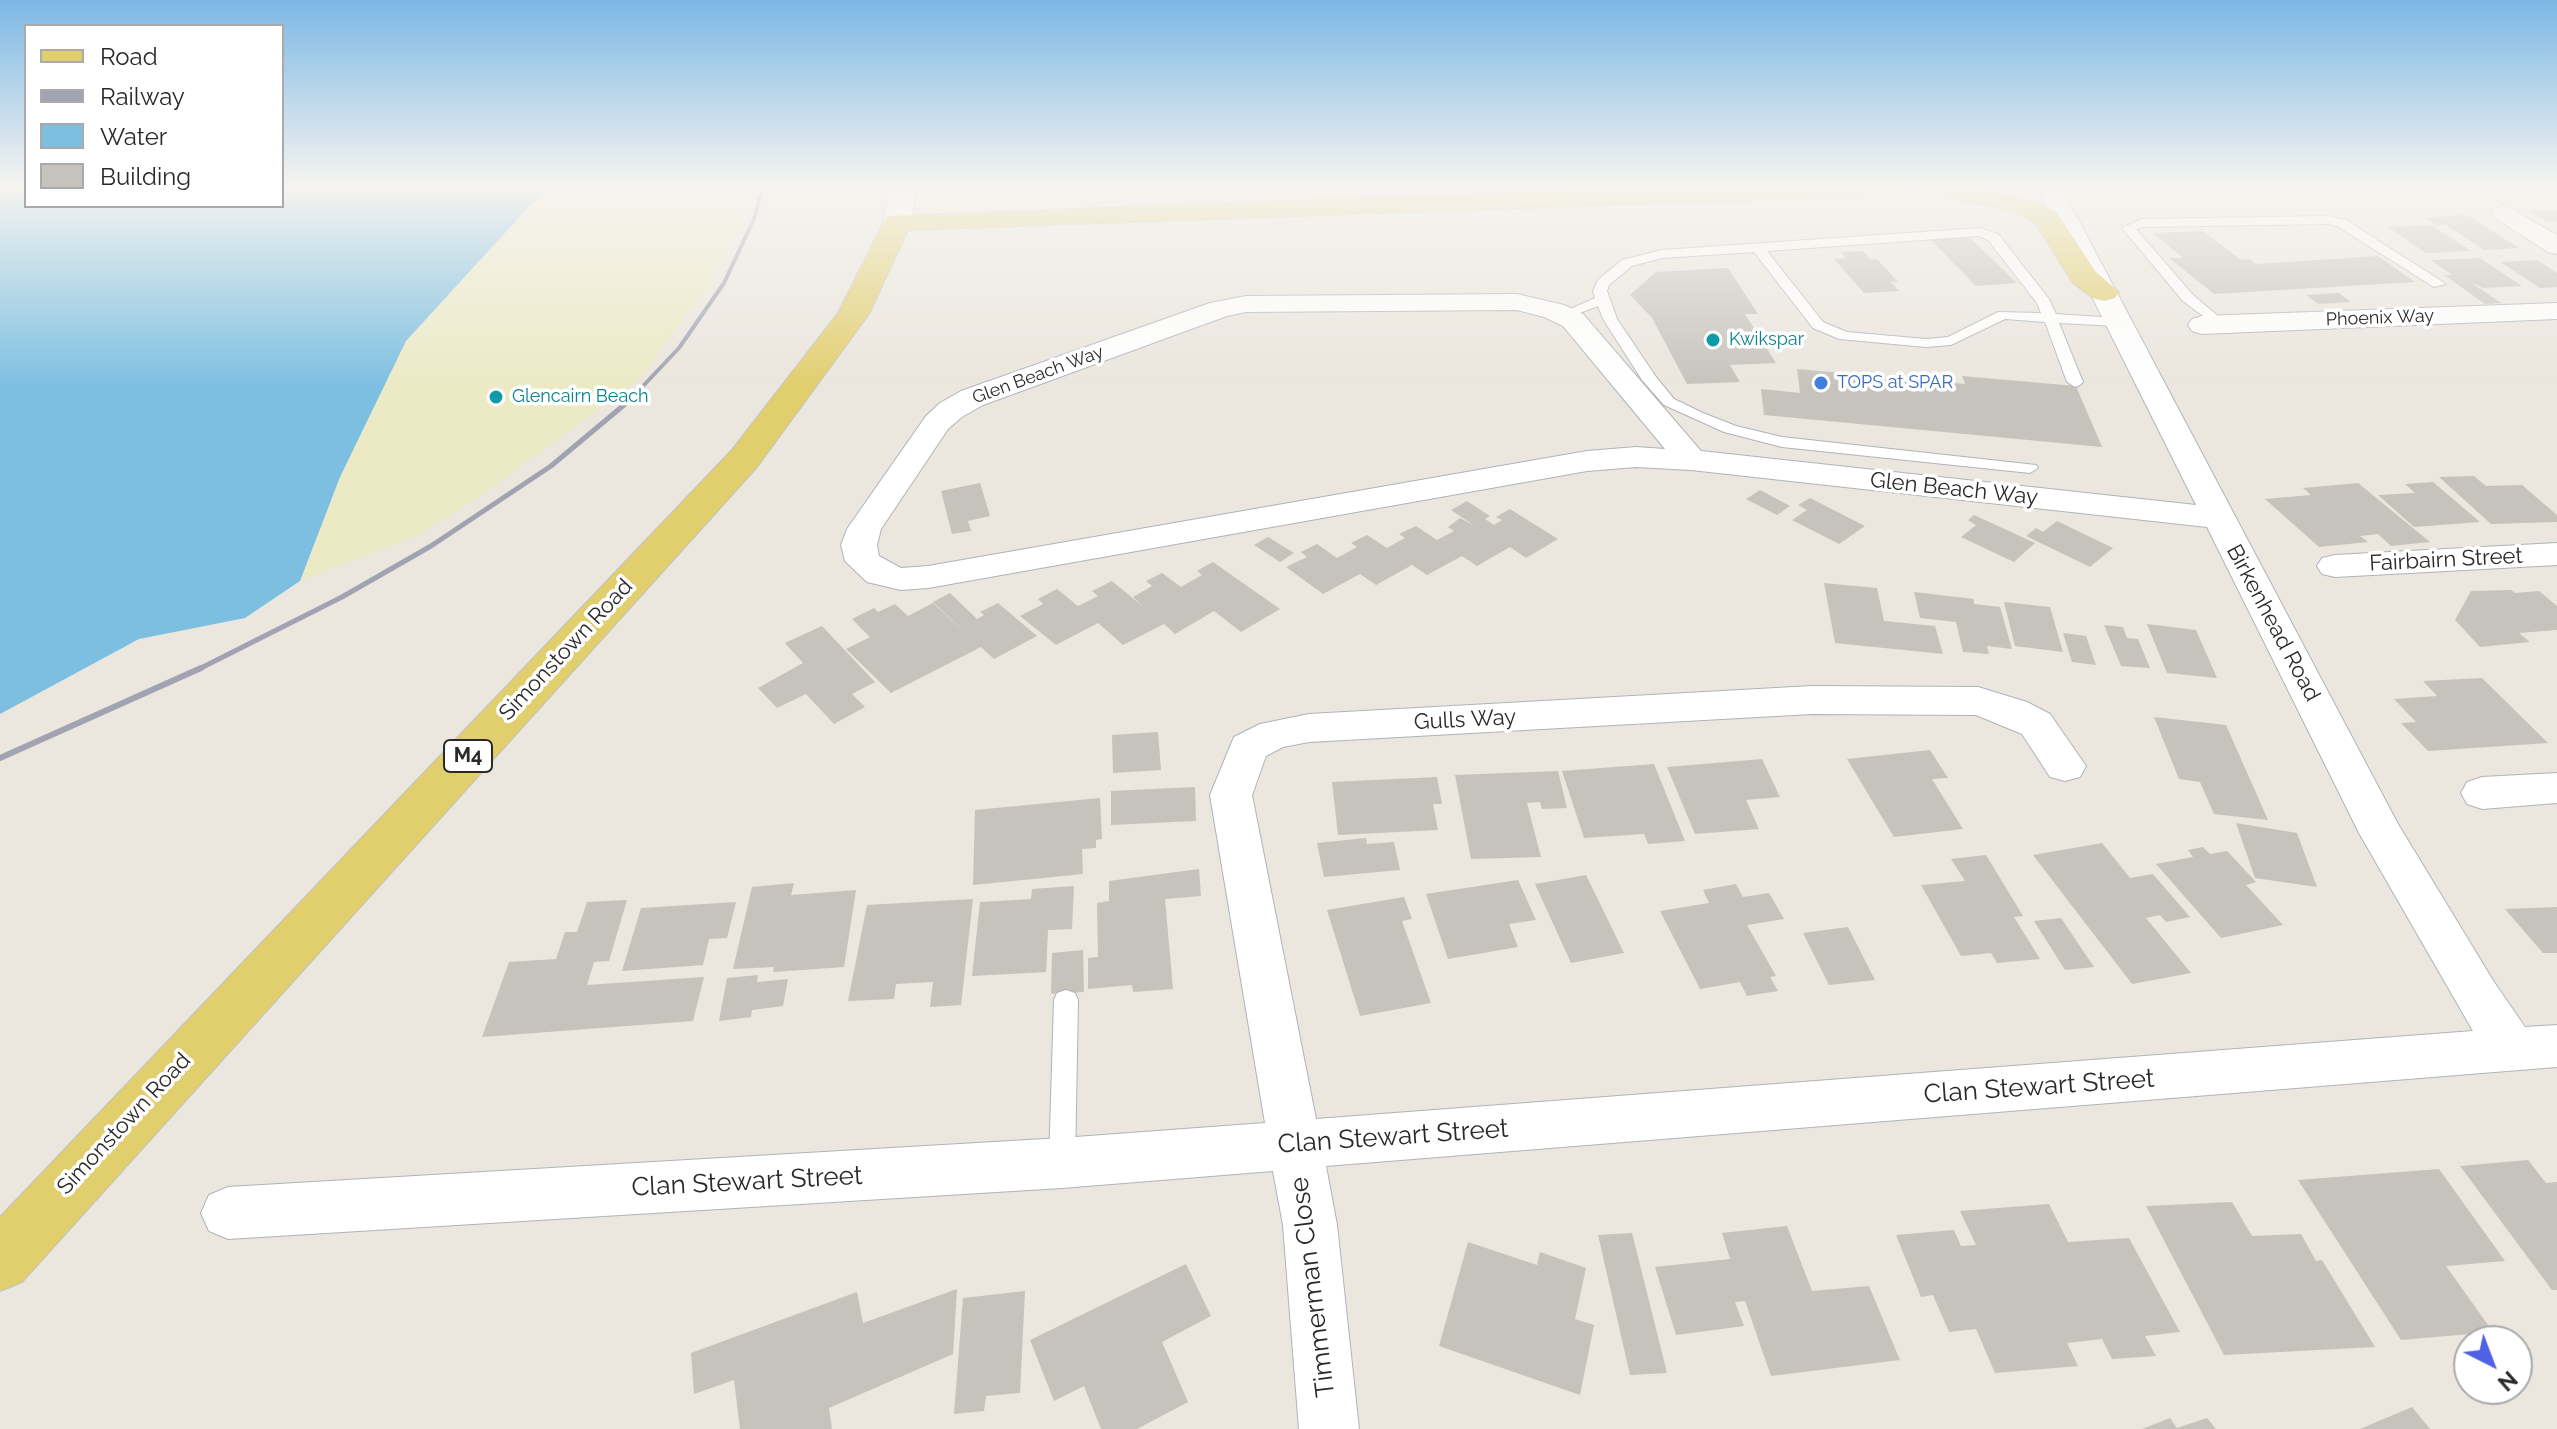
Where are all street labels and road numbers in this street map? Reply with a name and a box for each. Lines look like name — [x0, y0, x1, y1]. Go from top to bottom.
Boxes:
street label: Phoenix Way — [2326, 305, 2434, 331]
street label: Glen Beach Way — [970, 341, 1106, 409]
street label: Glen Beach Way — [1869, 467, 2039, 511]
street label: Birkenhead Road — [2221, 540, 2325, 706]
street label: Fairbairn Street — [2369, 543, 2523, 577]
street label: Simonstown Road — [494, 574, 638, 726]
street label: Gulls Way — [1413, 704, 1517, 736]
road number: M4 — [444, 740, 492, 772]
street label: Simonstown Road — [52, 1048, 196, 1200]
street label: Clan Stewart Street — [1923, 1063, 2155, 1111]
street label: Clan Stewart Street — [1277, 1113, 1509, 1161]
street label: Clan Stewart Street — [631, 1160, 863, 1204]
street label: Timmerman Close — [1284, 1175, 1342, 1399]

